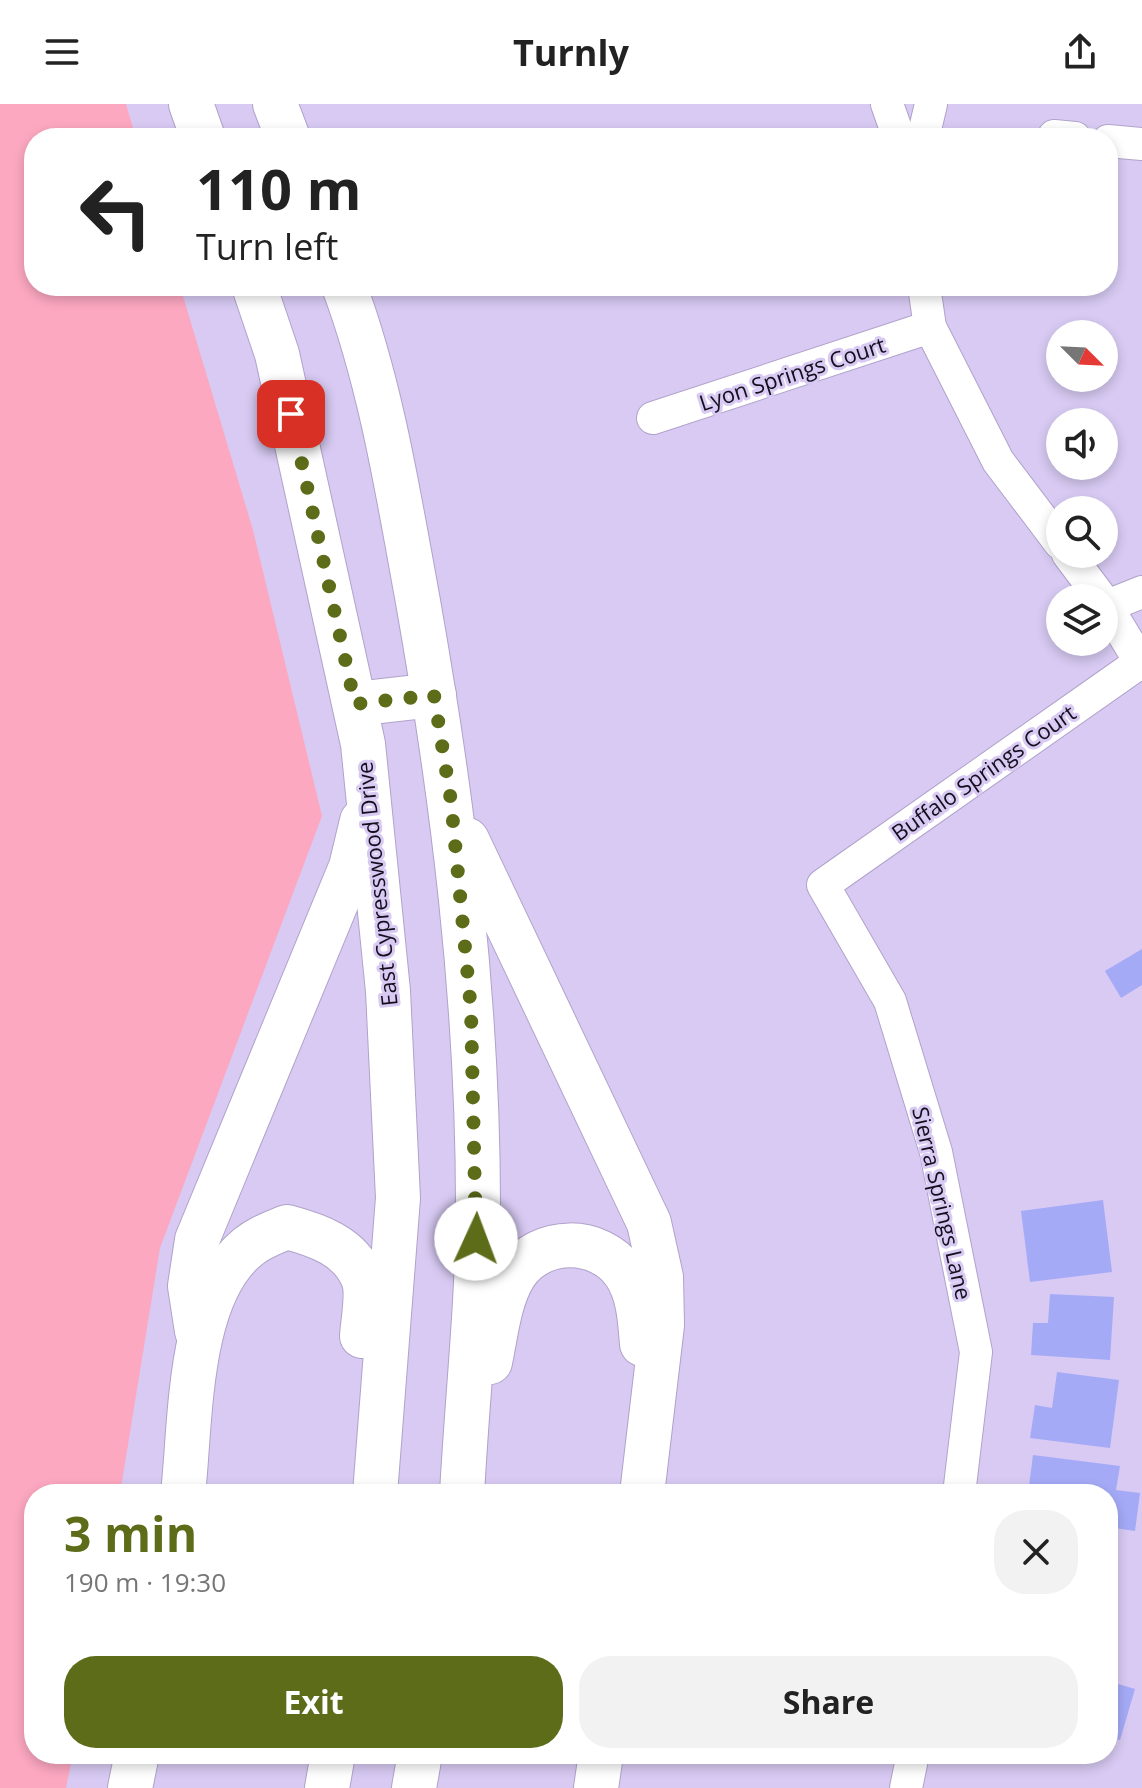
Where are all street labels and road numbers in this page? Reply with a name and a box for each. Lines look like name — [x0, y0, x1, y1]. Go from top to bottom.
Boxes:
street label: Lyon Springs Court — [695, 329, 889, 417]
street label: Buffalo Springs Court — [885, 697, 1081, 847]
street label: East Cypresswood Drive — [348, 760, 404, 1008]
street label: Sierra Springs Lane — [906, 1104, 980, 1302]

